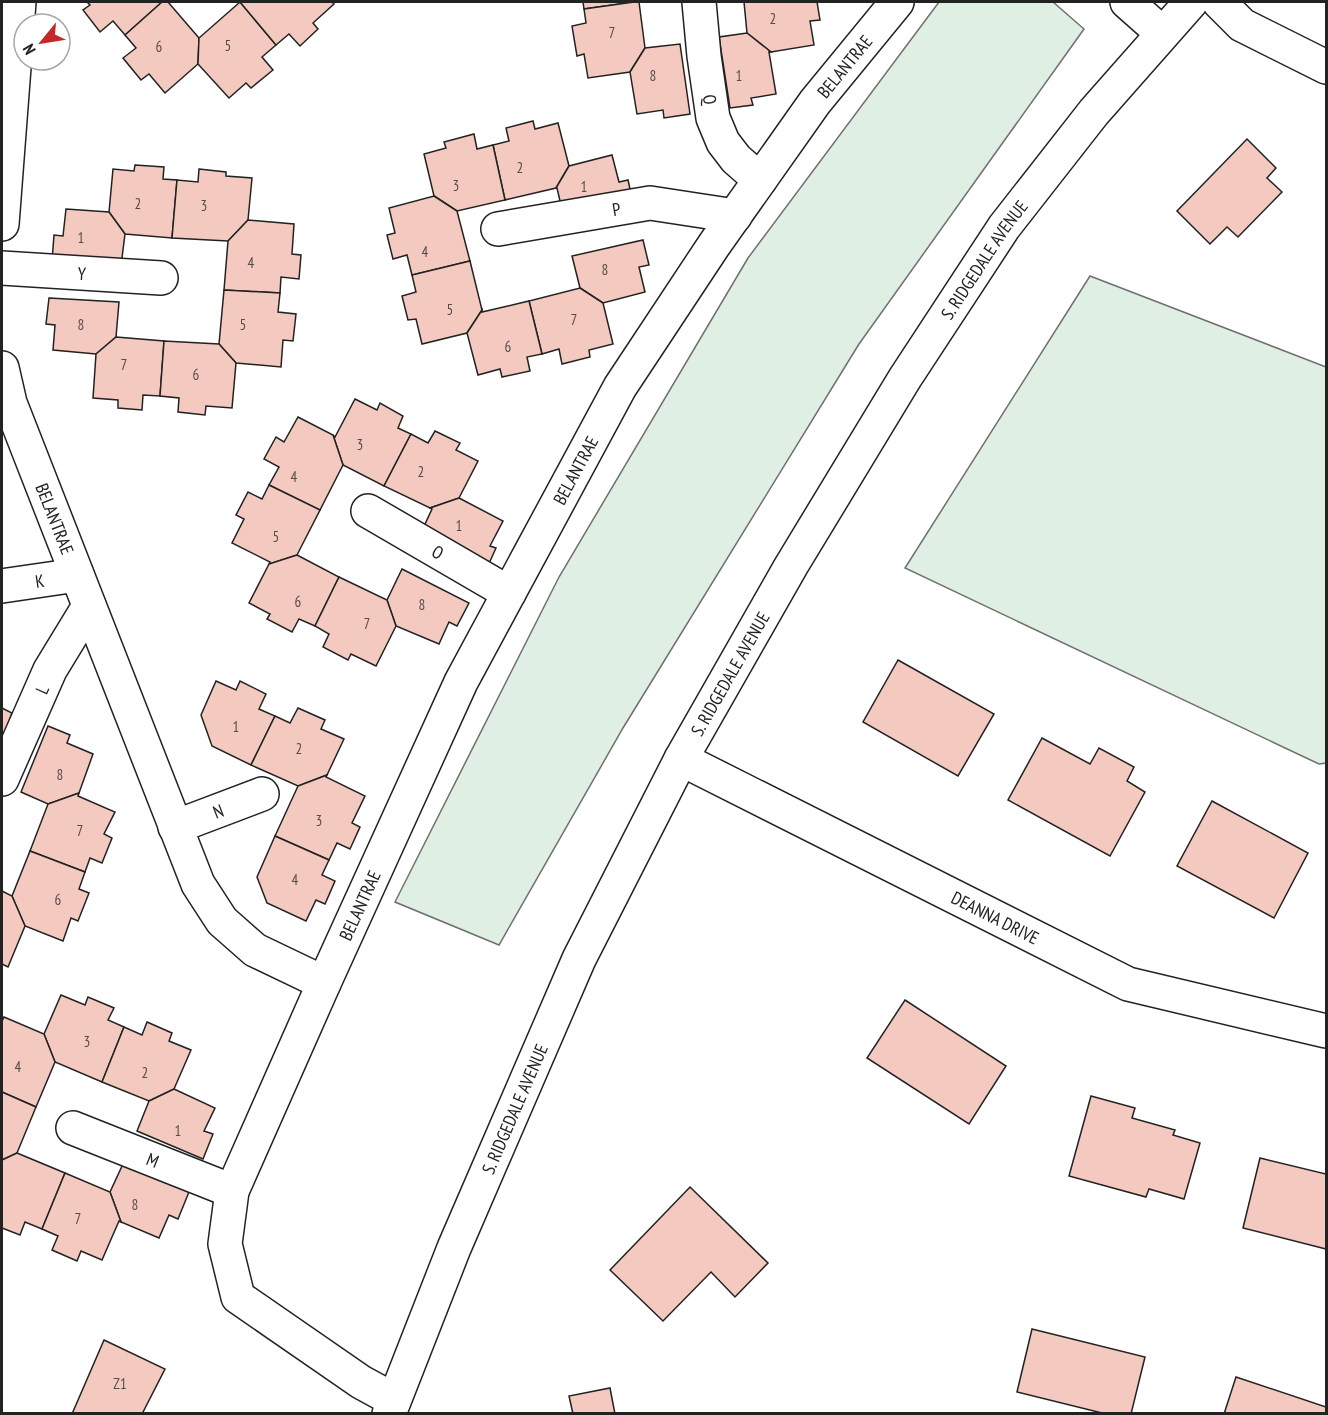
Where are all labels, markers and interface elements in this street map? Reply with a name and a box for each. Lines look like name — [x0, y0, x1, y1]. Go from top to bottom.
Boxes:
house number: 2 — [770, 9, 776, 28]
north arrow — [12, 12, 72, 72]
house number: 7 — [609, 23, 615, 42]
street label: BELANTRAE — [812, 30, 877, 102]
house number: 5 — [225, 36, 231, 55]
house number: 6 — [156, 37, 163, 56]
text: N — [18, 41, 40, 58]
house number: 8 — [650, 66, 656, 85]
house number: 1 — [736, 66, 742, 85]
street label: Q — [698, 93, 723, 107]
house number: 2 — [517, 158, 523, 177]
house number: 3 — [453, 176, 459, 195]
house number: 1 — [581, 177, 587, 196]
house number: 2 — [135, 194, 141, 213]
street label: S. RIDGEDALE AVENUE — [935, 195, 1032, 324]
house number: 3 — [201, 196, 207, 215]
street label: P — [610, 197, 622, 221]
house number: 1 — [78, 228, 84, 247]
house number: 4 — [422, 242, 429, 261]
house number: 4 — [248, 253, 255, 272]
house number: 8 — [602, 260, 608, 279]
street label: Y — [77, 261, 87, 285]
house number: 5 — [447, 300, 453, 319]
house number: 7 — [571, 310, 577, 329]
house number: 8 — [78, 315, 84, 334]
house number: 5 — [240, 315, 246, 334]
house number: 6 — [505, 337, 512, 356]
house number: 7 — [121, 355, 127, 374]
house number: 6 — [193, 365, 200, 384]
street label: BELANTRAE — [547, 432, 603, 508]
house number: 3 — [357, 435, 363, 454]
house number: 2 — [418, 462, 424, 481]
house number: 4 — [291, 467, 298, 486]
street label: BELANTRAE — [31, 480, 79, 557]
house number: 1 — [456, 516, 462, 535]
house number: 5 — [273, 527, 279, 546]
street label: O — [428, 539, 448, 564]
street label: K — [34, 568, 46, 593]
house number: 6 — [295, 592, 302, 611]
house number: 8 — [419, 595, 425, 614]
street label: S. RIDGEDALE AVENUE — [685, 607, 774, 740]
house number: 7 — [364, 614, 370, 633]
street label: L — [29, 681, 54, 697]
house number: 1 — [233, 717, 239, 736]
house number: 2 — [296, 739, 302, 758]
house number: 8 — [57, 765, 63, 784]
street label: N — [209, 798, 227, 823]
house number: 3 — [316, 811, 322, 830]
house number: 7 — [77, 821, 83, 840]
street label: BELANTRAE — [333, 867, 385, 944]
house number: 4 — [292, 870, 299, 889]
street label: DEANNA DRIVE — [948, 886, 1043, 949]
house number: 6 — [55, 890, 62, 909]
house number: 3 — [84, 1032, 90, 1051]
street label: S. RIDGEDALE AVENUE — [476, 1040, 552, 1177]
house number: 4 — [15, 1057, 22, 1076]
house number: 2 — [142, 1063, 148, 1082]
house number: 1 — [175, 1121, 181, 1140]
street label: M — [143, 1147, 163, 1172]
house number: 8 — [132, 1195, 138, 1214]
house number: 7 — [75, 1209, 81, 1228]
house number: Z1 — [113, 1374, 127, 1393]

